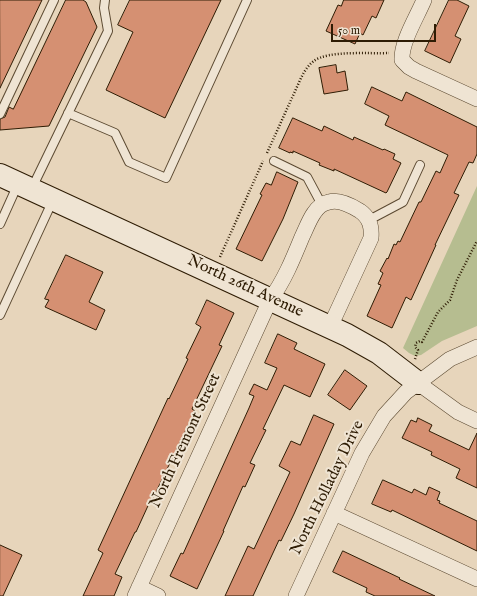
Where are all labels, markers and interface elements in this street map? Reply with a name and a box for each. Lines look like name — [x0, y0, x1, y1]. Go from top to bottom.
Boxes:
scale bar — [333, 16, 438, 42]
text: 50 m — [338, 23, 360, 38]
street label: North 26th Avenue — [184, 252, 306, 322]
street label: North Fremont Street — [146, 371, 226, 511]
street label: North Holladay Drive — [287, 418, 369, 558]

